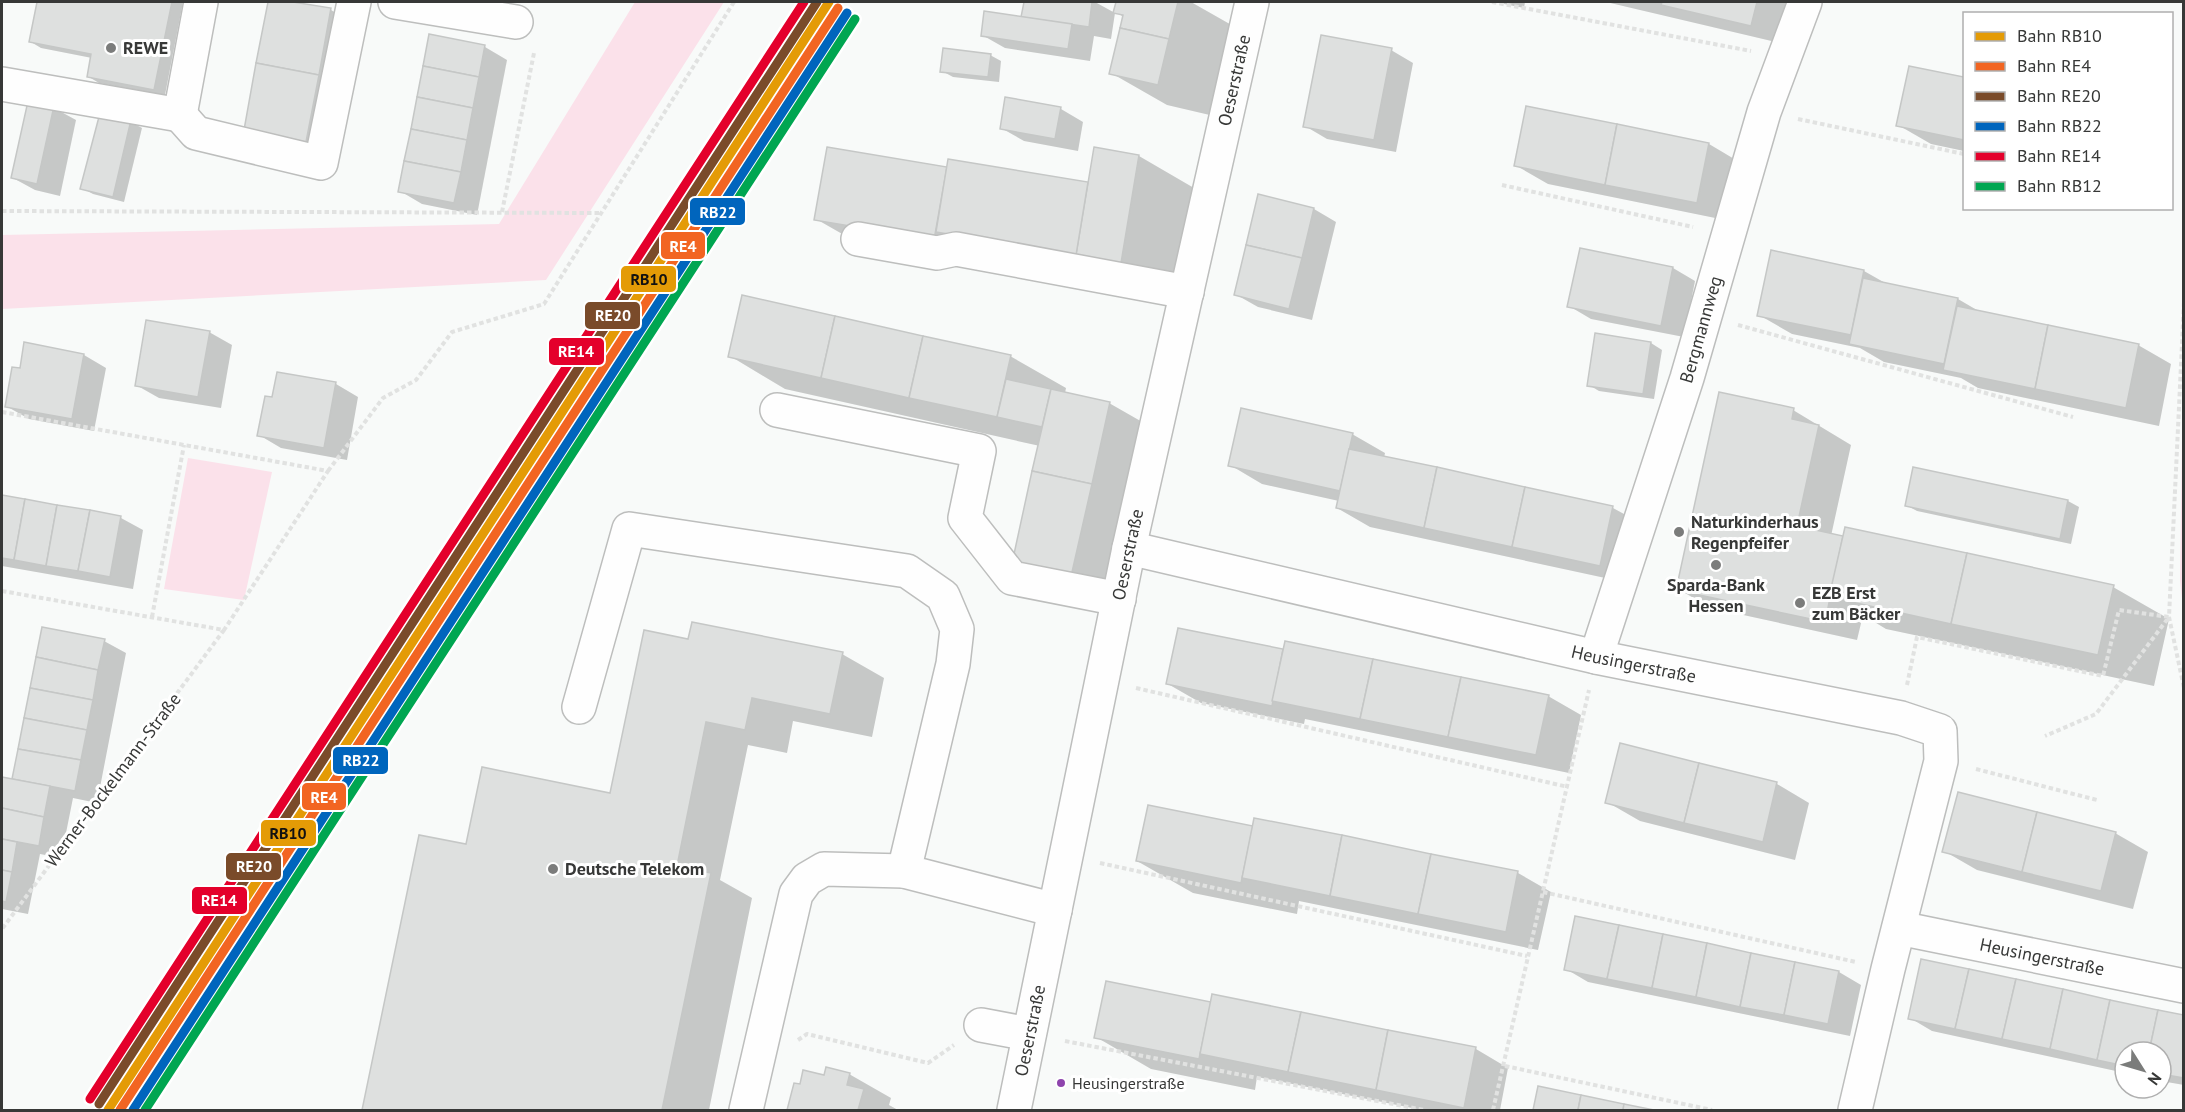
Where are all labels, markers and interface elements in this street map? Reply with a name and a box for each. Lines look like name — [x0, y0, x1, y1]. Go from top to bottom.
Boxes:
legend — [1963, 12, 2173, 210]
text: Bahn RB10 — [2017, 24, 2102, 47]
street label: Oeserstraße — [1212, 32, 1255, 128]
place label: REWE — [123, 36, 168, 59]
marker: REWE — [104, 41, 118, 55]
text: Bahn RE4 — [2017, 54, 2091, 77]
text: Bahn RE20 — [2017, 84, 2101, 107]
text: Bahn RB22 — [2017, 114, 2102, 137]
text: Bahn RE14 — [2017, 144, 2101, 167]
text: Bahn RB12 — [2017, 174, 2102, 197]
line badge: RB22 — [689, 197, 746, 226]
text: RB22 — [699, 202, 737, 222]
line badge: RE4 — [660, 231, 706, 260]
text: RE4 — [669, 236, 697, 256]
line badge: RB10 — [620, 265, 677, 293]
text: RB10 — [630, 269, 668, 289]
street label: Bergmannweg — [1674, 273, 1727, 386]
line badge: RE20 — [584, 301, 641, 330]
text: RE20 — [595, 305, 631, 325]
line badge: RE14 — [548, 337, 605, 366]
text: RE14 — [558, 341, 594, 361]
street label: Oeserstraße — [1107, 507, 1148, 602]
place label: Naturkinderhaus Regenpfeifer — [1691, 510, 1819, 554]
marker: Naturkinderhaus Regenpfeifer — [1672, 525, 1686, 539]
marker: Sparda-Bank Hessen — [1709, 558, 1723, 572]
place label: Sparda-Bank Hessen — [1667, 573, 1765, 617]
place label: EZB Erst zum Bäcker — [1812, 581, 1901, 625]
marker: EZB Erst zum Bäcker — [1793, 596, 1807, 610]
street label: Heusingerstraße — [1569, 640, 1698, 688]
street label: Werner-Bockelmann-Straße — [40, 688, 186, 871]
line badge: RB22 — [332, 746, 389, 775]
text: RB22 — [342, 750, 380, 770]
line badge: RE4 — [301, 782, 347, 811]
text: RE4 — [310, 787, 338, 807]
line badge: RB10 — [260, 819, 317, 847]
text: RB10 — [269, 823, 307, 843]
line badge: RE20 — [225, 852, 282, 881]
text: RE20 — [236, 856, 272, 876]
place label: Deutsche Telekom — [565, 857, 704, 880]
marker: Deutsche Telekom — [546, 862, 560, 876]
line badge: RE14 — [191, 886, 248, 915]
text: RE14 — [201, 890, 237, 910]
street label: Heusingerstraße — [1978, 933, 2107, 981]
street label: Oeserstraße — [1009, 983, 1050, 1078]
north arrow — [2113, 1040, 2173, 1100]
text: N — [2144, 1069, 2166, 1089]
place label: Heusingerstraße — [1072, 1073, 1185, 1093]
marker: Heusingerstraße — [1055, 1077, 1067, 1089]

